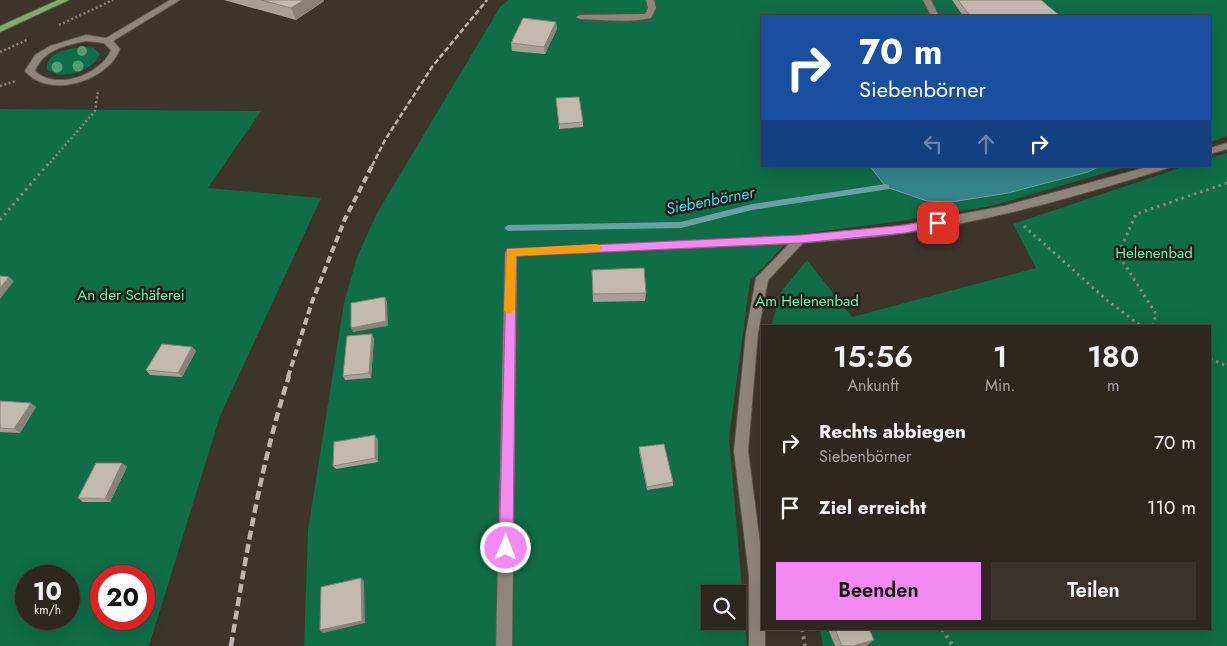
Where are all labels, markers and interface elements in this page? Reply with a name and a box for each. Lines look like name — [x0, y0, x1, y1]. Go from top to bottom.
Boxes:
text: 70 m — [859, 27, 942, 77]
icon: right — [776, 35, 841, 100]
text: Siebenbörner — [859, 73, 986, 105]
icon: left — [919, 130, 947, 158]
icon: ahead — [972, 130, 1000, 158]
icon: right — [1025, 130, 1053, 158]
water label: Siebenbörner — [664, 180, 758, 220]
pin — [917, 202, 959, 244]
icon: arrive — [924, 209, 952, 237]
park label: Helenenbad — [1115, 242, 1193, 264]
park label: An der Schäferei — [77, 284, 185, 306]
park label: Am Helenenbad — [755, 290, 859, 312]
text: 15:56 — [833, 335, 913, 378]
text: 1 — [993, 335, 1008, 378]
text: 180 — [1087, 335, 1139, 378]
text: Ankunft — [848, 374, 899, 397]
text: Min. — [985, 374, 1015, 397]
text: m — [1107, 374, 1119, 397]
text: Rechts abbiegen — [819, 418, 966, 445]
icon: right — [776, 429, 804, 457]
text: 70 m — [1154, 429, 1196, 456]
text: Siebenbörner — [819, 445, 911, 468]
icon: arrive — [776, 494, 804, 522]
text: Ziel erreicht — [819, 494, 926, 521]
text: 110 m — [1147, 494, 1196, 521]
position arrow — [479, 521, 531, 573]
button: Beenden — [776, 562, 981, 620]
button: Teilen — [991, 562, 1196, 620]
speed limit sign: 20 — [90, 565, 155, 630]
text: 10 — [33, 573, 62, 609]
map controls — [701, 585, 746, 630]
button: search — [701, 585, 746, 630]
text: km/h — [34, 601, 61, 619]

